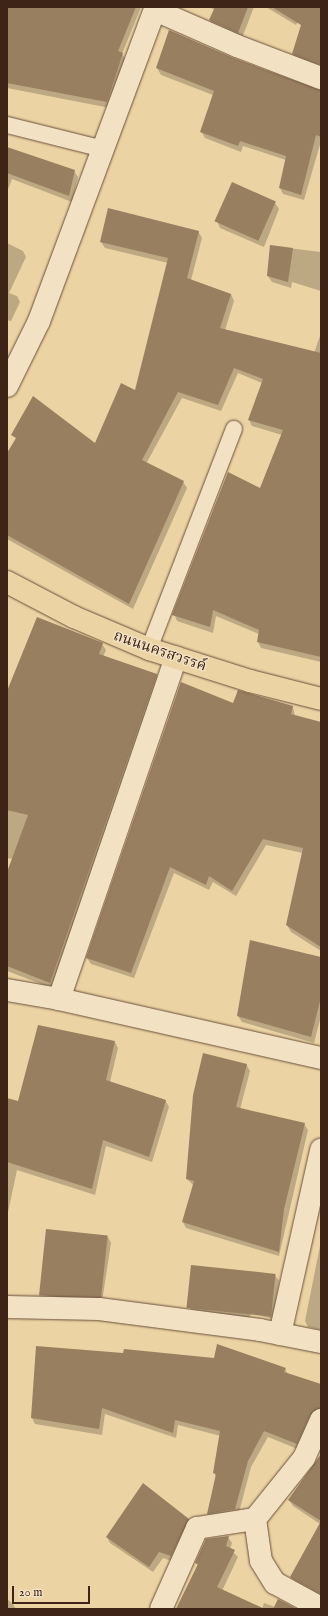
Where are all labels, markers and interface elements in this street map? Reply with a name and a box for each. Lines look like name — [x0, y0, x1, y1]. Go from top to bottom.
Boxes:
street label: ถนนนครสวรรค์ — [111, 627, 209, 675]
scale bar — [14, 1578, 92, 1604]
text: 20 m — [19, 1585, 42, 1600]

